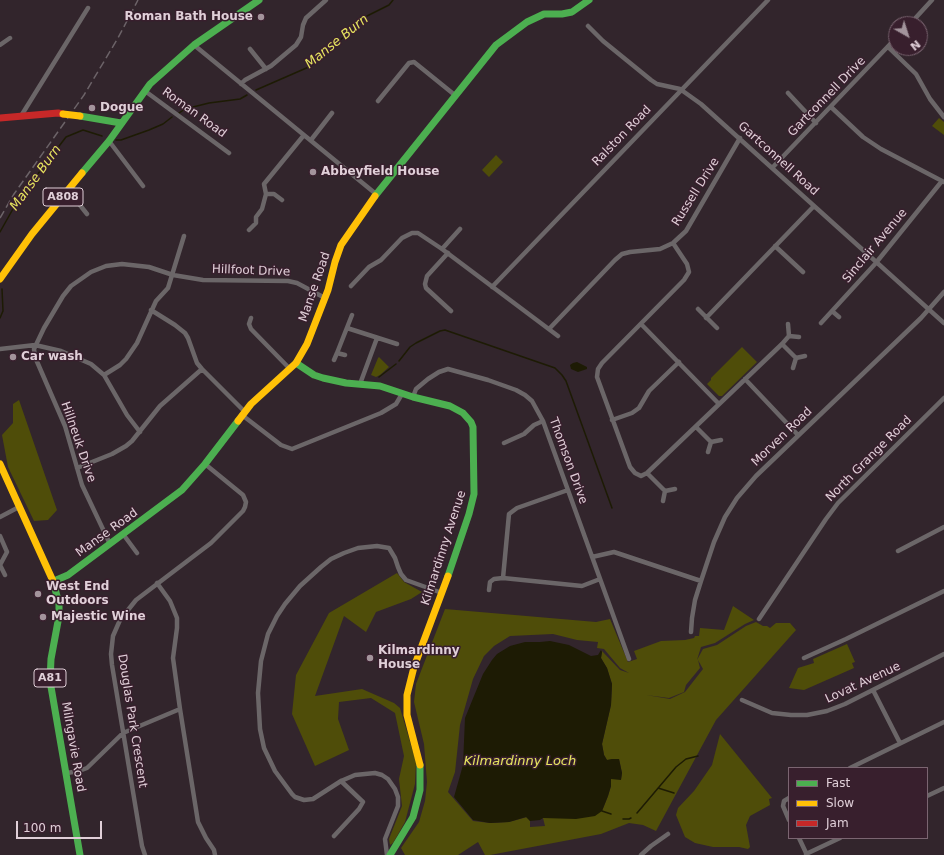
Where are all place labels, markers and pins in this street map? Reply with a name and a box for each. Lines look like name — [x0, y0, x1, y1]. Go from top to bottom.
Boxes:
place label: Roman Bath House — [124, 10, 253, 24]
marker: Roman Bath House — [256, 12, 266, 22]
place label: Dogue — [100, 101, 143, 115]
marker: Dogue — [87, 103, 97, 113]
place label: Abbeyfield House — [321, 165, 439, 179]
marker: Abbeyfield House — [308, 167, 318, 177]
place label: Car wash — [21, 350, 83, 364]
marker: Car wash — [8, 352, 18, 362]
place label: West End Outdoors — [46, 580, 109, 608]
marker: West End Outdoors — [33, 589, 43, 599]
place label: Majestic Wine — [51, 610, 146, 624]
marker: Majestic Wine — [38, 612, 48, 622]
place label: Kilmardinny House — [378, 644, 460, 672]
marker: Kilmardinny House — [365, 653, 375, 663]

